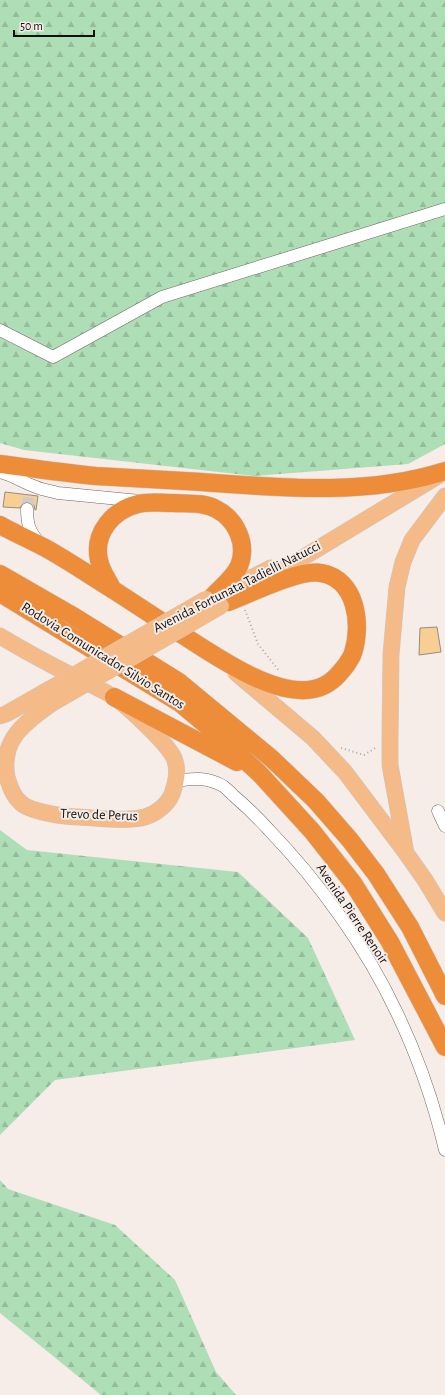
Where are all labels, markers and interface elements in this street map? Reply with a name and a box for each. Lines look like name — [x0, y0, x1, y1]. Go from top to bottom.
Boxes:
scale bar — [14, 12, 94, 38]
text: 50 m — [20, 20, 43, 32]
street label: Avenida Fortunata Tadielli Natucci — [151, 539, 323, 635]
street label: Rodovia Comunicador Silvio Santos — [19, 600, 187, 712]
street label: Trevo de Perus — [60, 807, 138, 823]
street label: Avenida Pierre Renoir — [313, 861, 391, 967]

